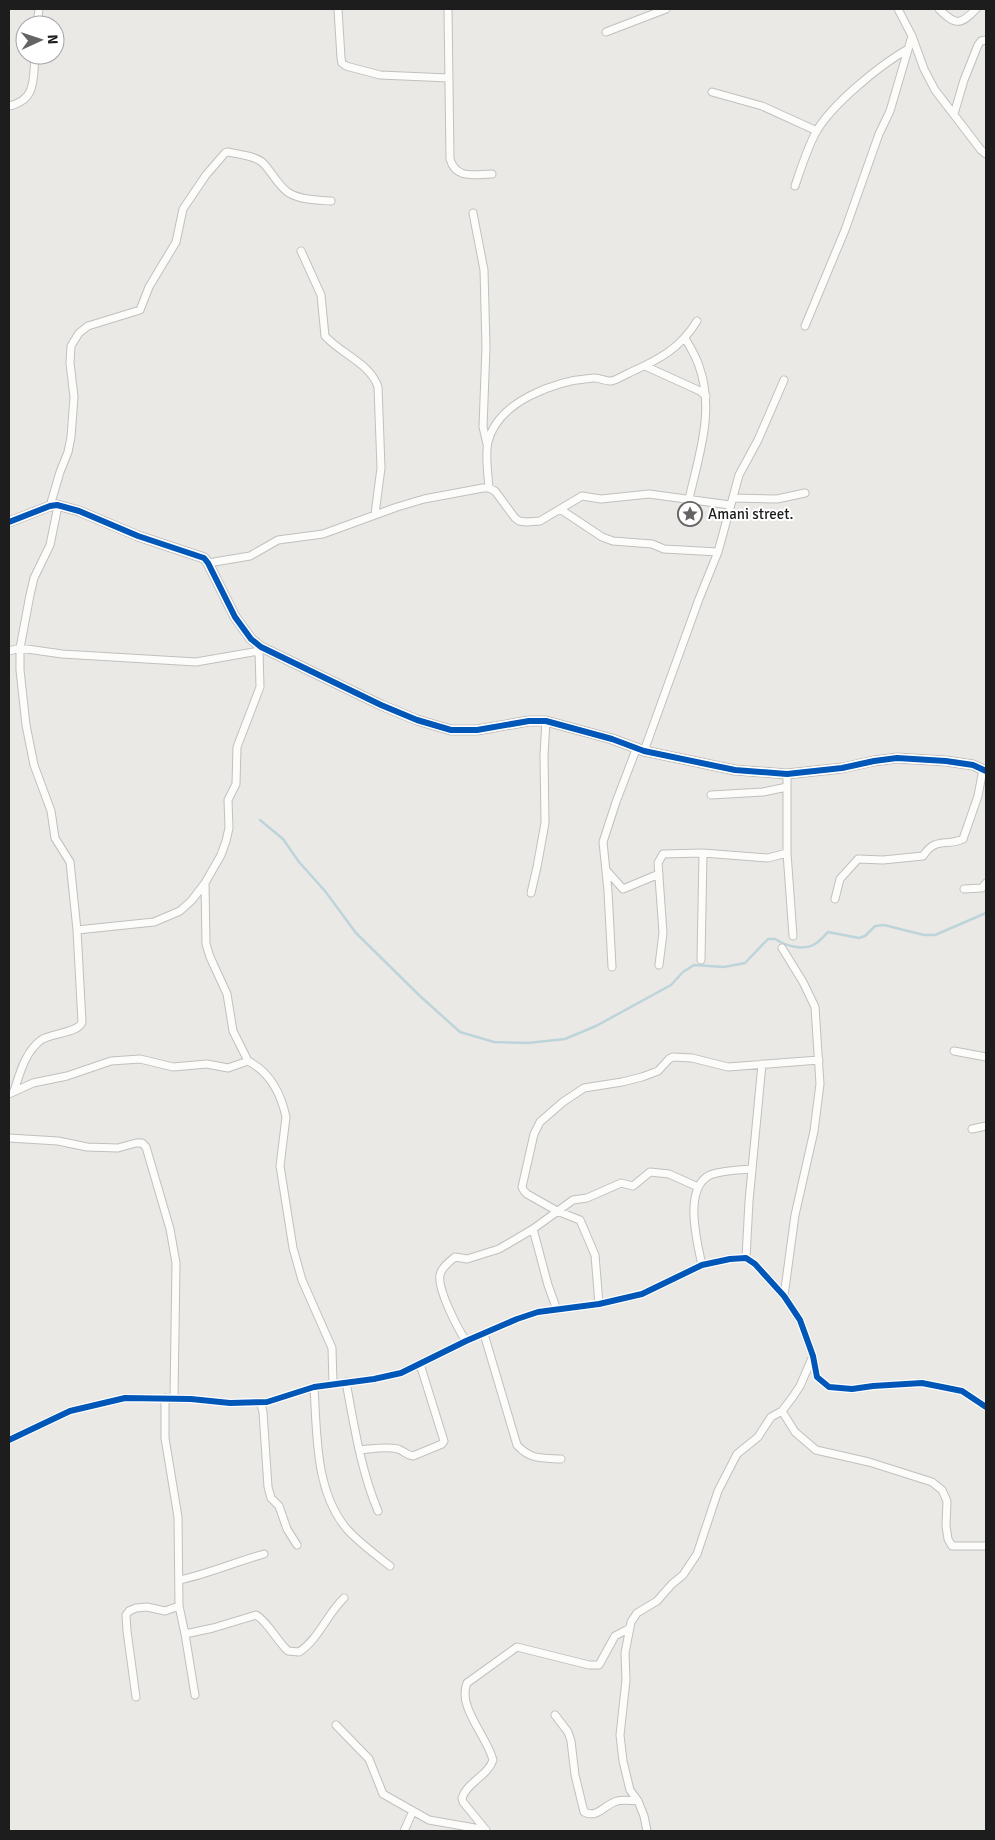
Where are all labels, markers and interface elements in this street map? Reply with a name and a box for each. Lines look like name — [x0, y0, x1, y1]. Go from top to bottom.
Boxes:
north arrow — [15, 15, 65, 65]
text: N — [44, 34, 61, 45]
place icon: Amani street. — [677, 501, 703, 527]
place label: Amani street. — [708, 505, 794, 523]

